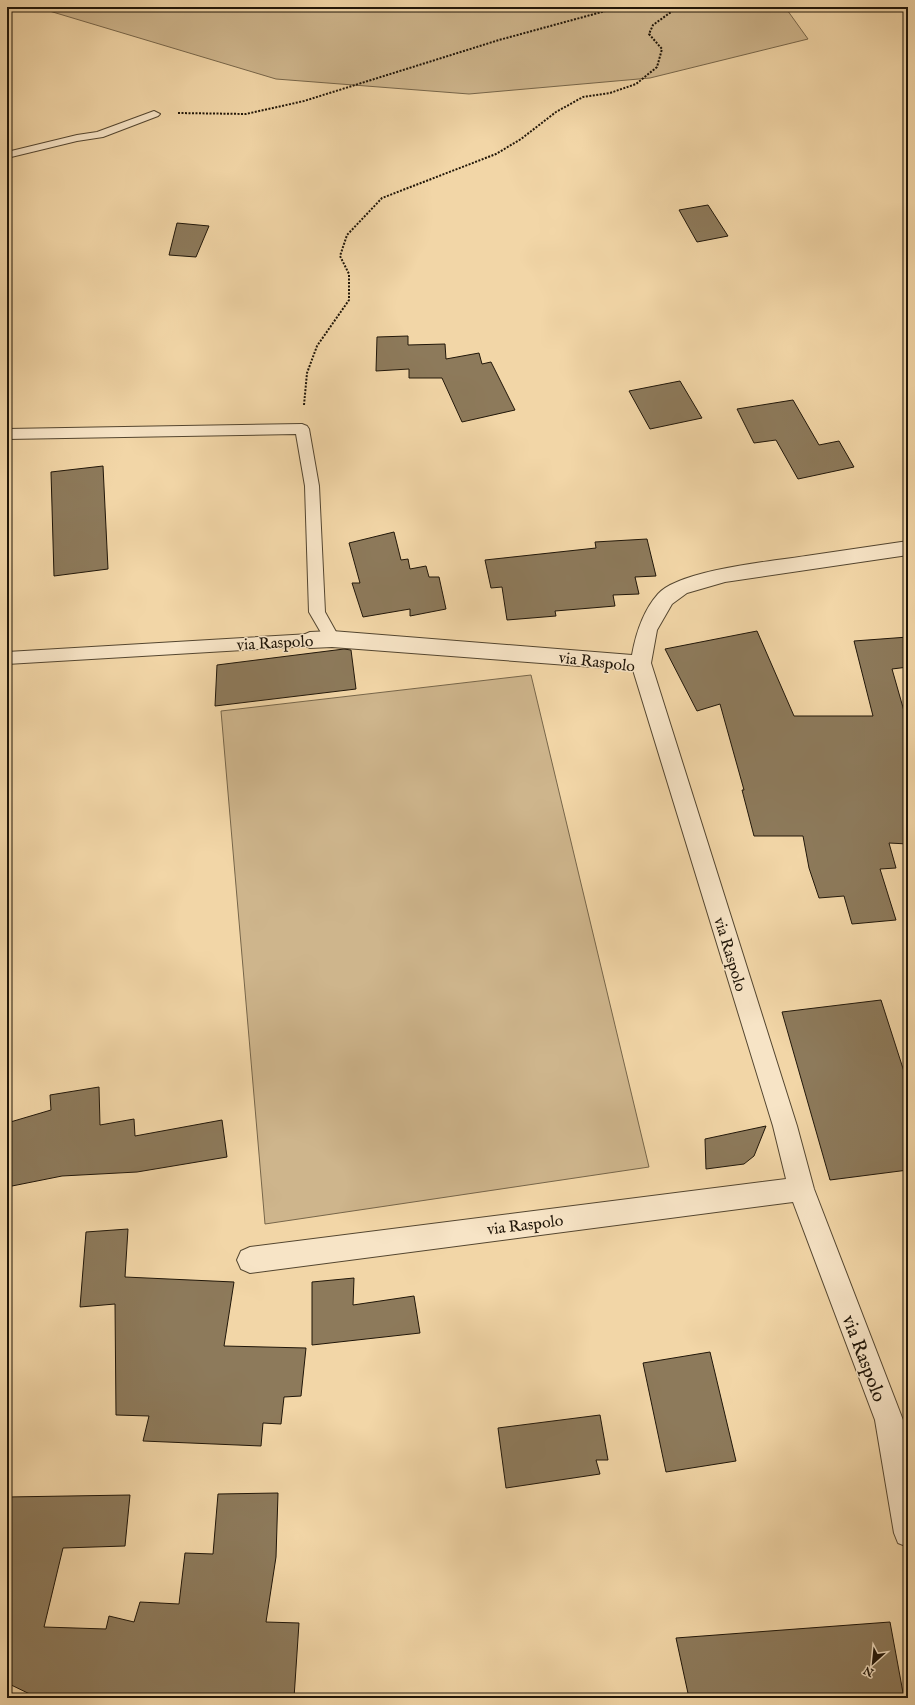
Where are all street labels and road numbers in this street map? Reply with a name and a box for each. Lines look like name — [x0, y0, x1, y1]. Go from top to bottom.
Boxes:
street label: via Raspolo — [236, 632, 314, 656]
street label: via Raspolo — [558, 648, 636, 678]
street label: via Raspolo — [708, 915, 750, 994]
street label: via Raspolo — [486, 1211, 565, 1241]
street label: via Raspolo — [836, 1312, 891, 1405]

